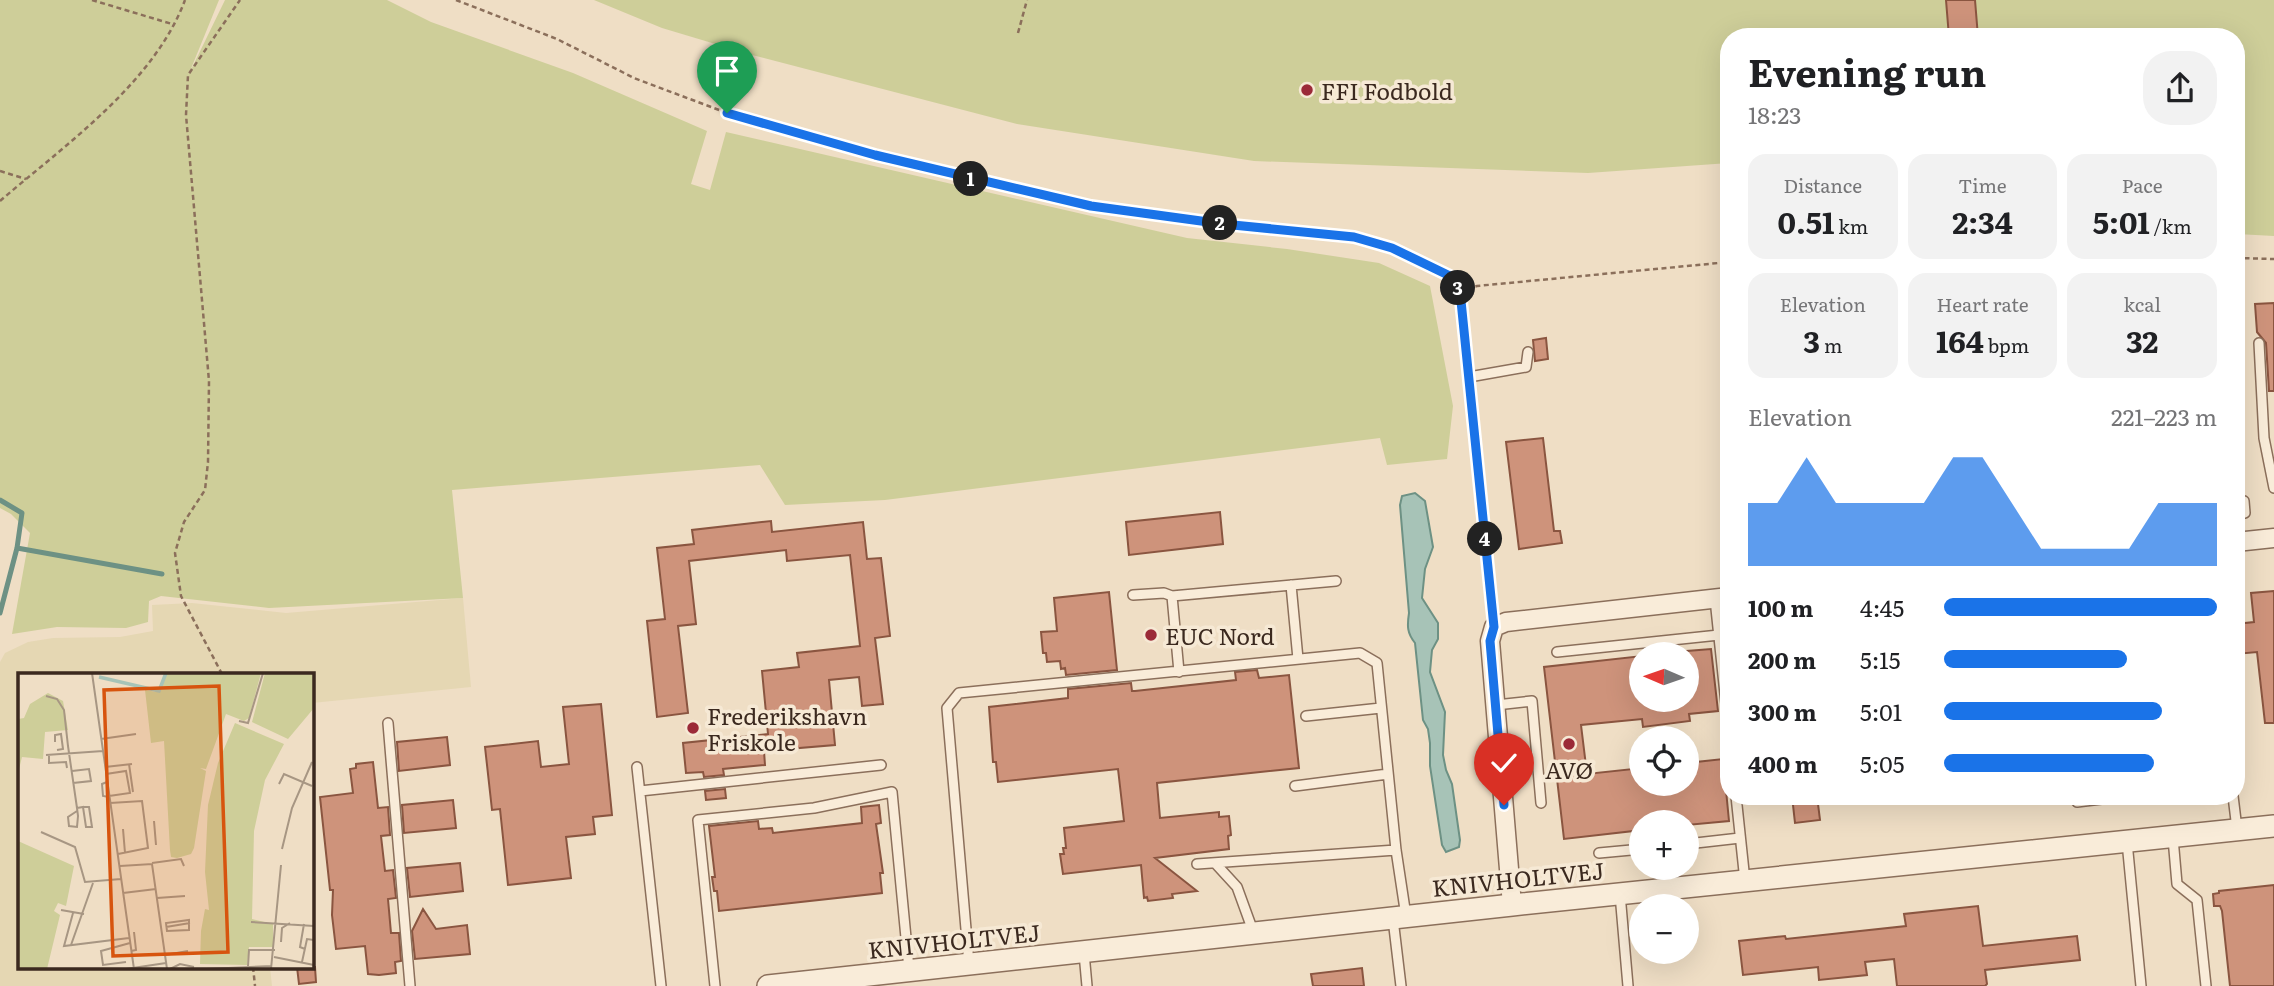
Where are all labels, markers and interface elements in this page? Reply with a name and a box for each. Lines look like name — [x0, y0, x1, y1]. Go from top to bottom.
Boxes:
pin — [697, 41, 757, 113]
text: Evening run — [1748, 42, 1986, 99]
button: share — [2143, 51, 2217, 125]
icon: arrive — [708, 52, 746, 90]
place label: FFI Fodbold — [1321, 73, 1453, 107]
marker: FFI Fodbold — [1299, 82, 1315, 98]
text: 18:23 — [1748, 97, 1802, 131]
pin: 1 — [954, 162, 988, 196]
text: 1 — [967, 164, 974, 192]
text: Distance — [1784, 171, 1862, 199]
text: Time — [1958, 171, 2007, 199]
text: Pace — [2122, 171, 2163, 199]
text: 0.51 — [1777, 199, 1835, 243]
text: 2:34 — [1952, 199, 2013, 243]
text: 5:01 — [2093, 199, 2150, 243]
pin: 2 — [1202, 206, 1238, 241]
text: 2 — [1214, 208, 1225, 236]
text: km — [1835, 212, 1868, 240]
text: /km — [2150, 212, 2192, 240]
pin: 3 — [1440, 270, 1476, 306]
text: 3 — [1452, 273, 1463, 301]
text: Elevation — [1780, 290, 1866, 318]
text: Heart rate — [1936, 290, 2029, 318]
text: kcal — [2123, 290, 2161, 318]
text: 3 — [1803, 318, 1820, 362]
text: 164 — [1936, 318, 1984, 362]
text: 32 — [2126, 318, 2158, 362]
text: m — [1820, 331, 1842, 359]
text: bpm — [1984, 331, 2029, 359]
text: Elevation — [1748, 399, 1852, 433]
text: 221–223 m — [2111, 399, 2217, 433]
pin: 4 — [1468, 522, 1502, 556]
text: 4 — [1479, 524, 1490, 552]
text: 100 m — [1748, 590, 1813, 624]
text: 4:45 — [1860, 590, 1904, 624]
place label: EUC Nord — [1165, 618, 1275, 652]
marker: EUC Nord — [1143, 627, 1159, 643]
north arrow — [1629, 642, 1699, 712]
map controls — [1629, 642, 1699, 964]
text: 200 m — [1748, 642, 1816, 676]
text: 5:15 — [1860, 642, 1900, 676]
inset map — [18, 673, 313, 968]
text: 300 m — [1748, 694, 1817, 728]
text: 5:01 — [1860, 694, 1902, 728]
place label: Frederikshavn Friskole — [707, 698, 867, 758]
marker: Frederikshavn Friskole — [685, 720, 701, 736]
button: locate — [1629, 726, 1699, 796]
pin — [1474, 733, 1534, 805]
marker: AVØ — [1561, 736, 1577, 752]
icon: check — [1485, 744, 1523, 782]
text: 400 m — [1748, 746, 1818, 780]
text: 5:05 — [1860, 746, 1904, 780]
place label: AVØ — [1545, 752, 1593, 786]
button: + — [1629, 810, 1699, 880]
street label: KNIVHOLTVEJ — [1430, 852, 1606, 904]
button: − — [1629, 894, 1699, 964]
street label: KNIVHOLTVEJ — [866, 914, 1042, 966]

